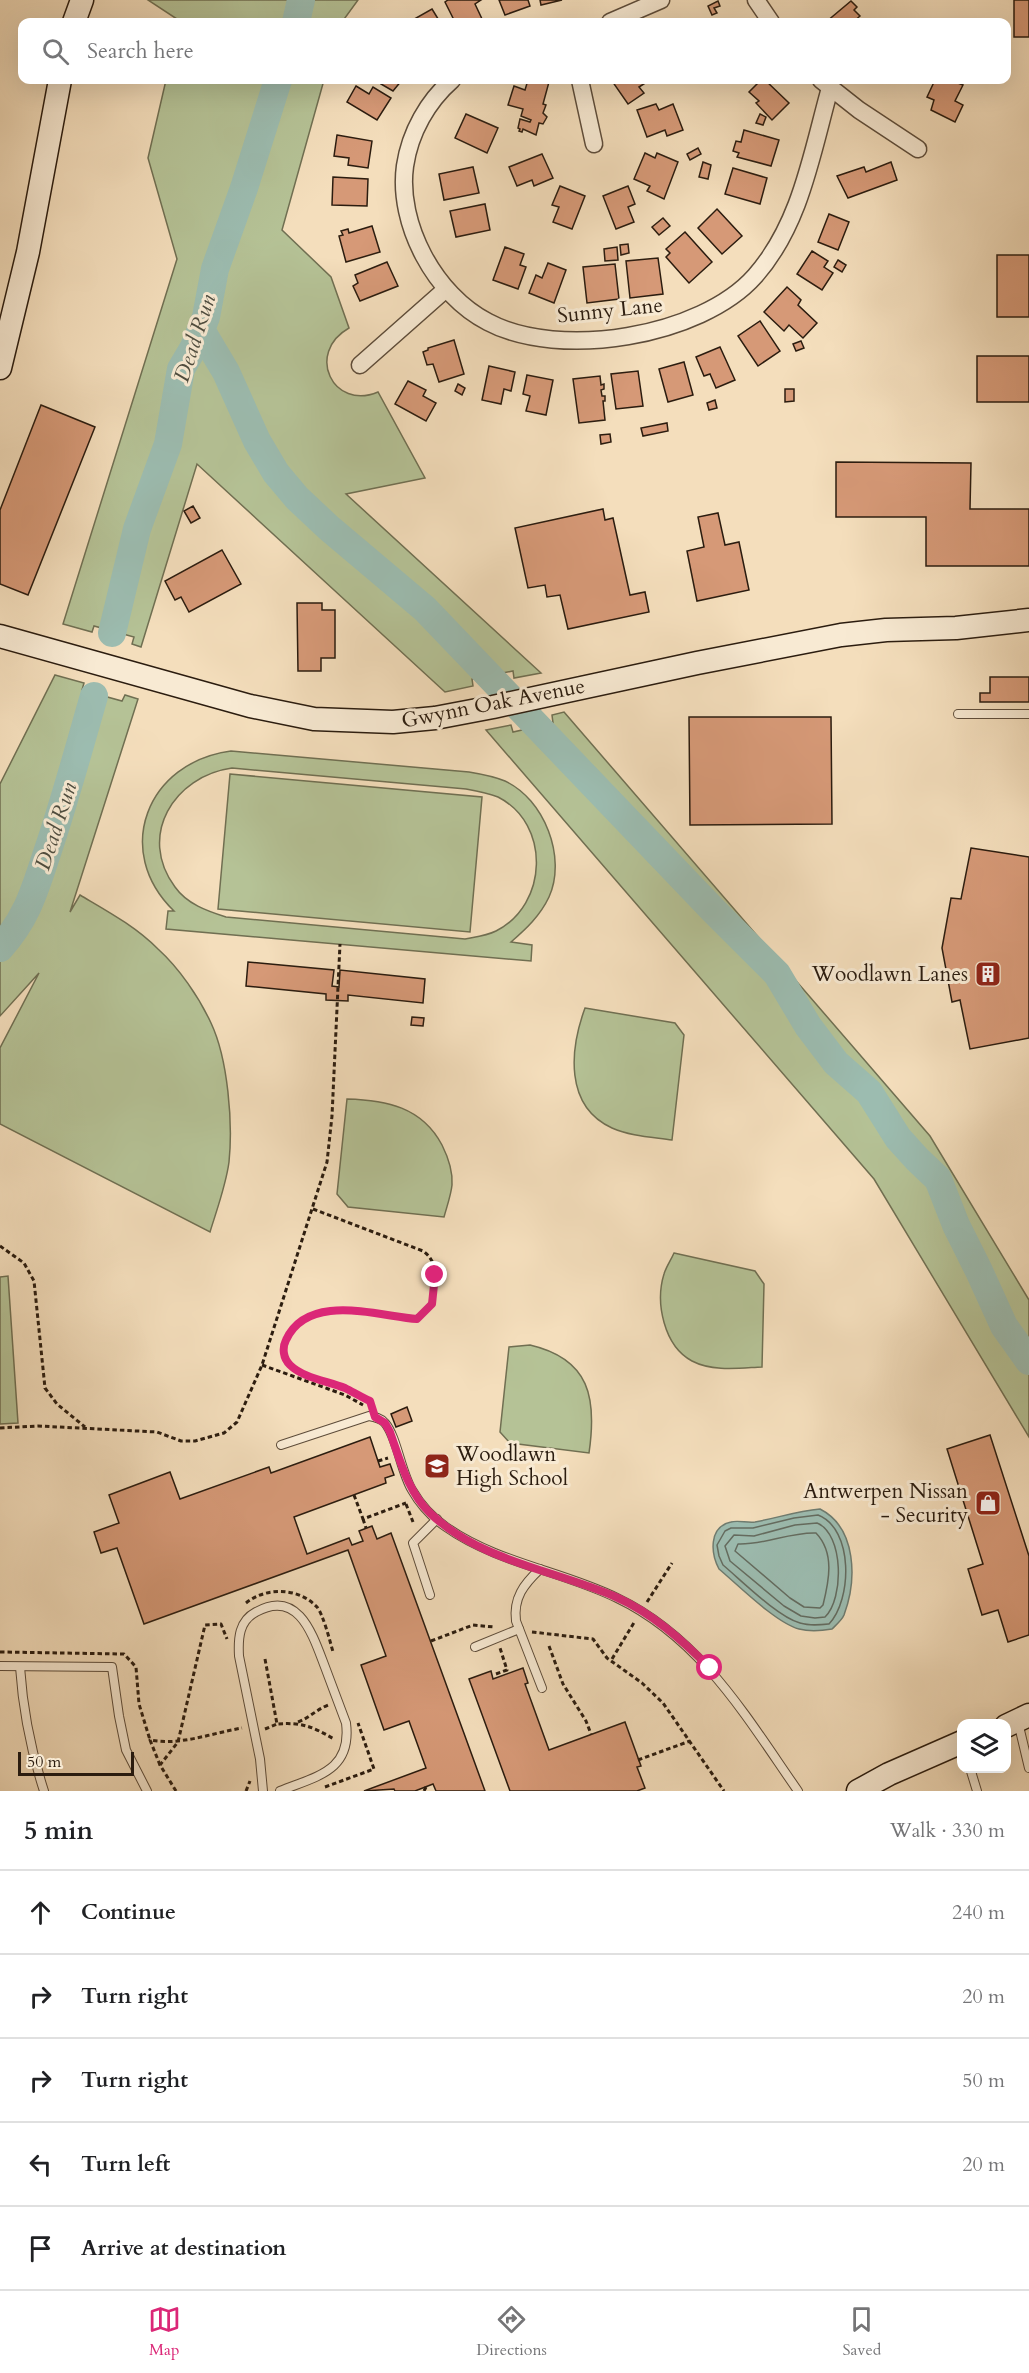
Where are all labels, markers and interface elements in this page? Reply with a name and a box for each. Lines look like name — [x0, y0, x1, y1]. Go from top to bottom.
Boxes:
search box — [18, 18, 1011, 84]
icon: search — [39, 35, 72, 68]
text: Search here — [87, 36, 194, 66]
water label: Dead Run — [167, 290, 223, 386]
street label: Sunny Lane — [556, 291, 664, 330]
street label: Gwynn Oak Avenue — [399, 671, 587, 735]
water label: Dead Run — [28, 778, 84, 874]
building icon: Woodlawn Lanes — [973, 959, 1003, 989]
place label: Woodlawn Lanes — [811, 960, 968, 989]
route end — [421, 1261, 447, 1287]
place label: Woodlawn High School — [455, 1440, 568, 1493]
school or university icon: Woodlawn High School — [422, 1451, 452, 1481]
place label: Antwerpen Nissan - Security — [803, 1477, 968, 1530]
shop icon: Antwerpen Nissan - Security — [973, 1488, 1003, 1518]
route start — [696, 1654, 722, 1680]
map controls — [957, 1719, 1011, 1773]
button: layers — [957, 1719, 1011, 1773]
scale bar — [18, 1749, 134, 1776]
text: 50 m — [27, 1751, 61, 1773]
text: 5 min — [24, 1813, 93, 1848]
text: Walk · 330 m — [890, 1817, 1005, 1844]
icon: ahead — [24, 1896, 57, 1929]
text: Continue — [81, 1897, 176, 1927]
text: 240 m — [952, 1899, 1005, 1926]
icon: right — [24, 1980, 57, 2013]
text: Turn right — [81, 1981, 188, 2011]
text: 20 m — [962, 1983, 1005, 2010]
icon: right — [24, 2064, 57, 2097]
text: Turn right — [81, 2065, 188, 2095]
text: 50 m — [962, 2067, 1005, 2094]
icon: left — [24, 2148, 57, 2181]
text: Turn left — [81, 2149, 170, 2179]
text: 20 m — [962, 2151, 1005, 2178]
icon: arrive — [24, 2232, 57, 2265]
text: Arrive at destination — [81, 2233, 286, 2263]
tab: Map — [148, 2303, 181, 2361]
tab: Directions — [476, 2303, 547, 2361]
tab: Saved — [842, 2303, 881, 2361]

